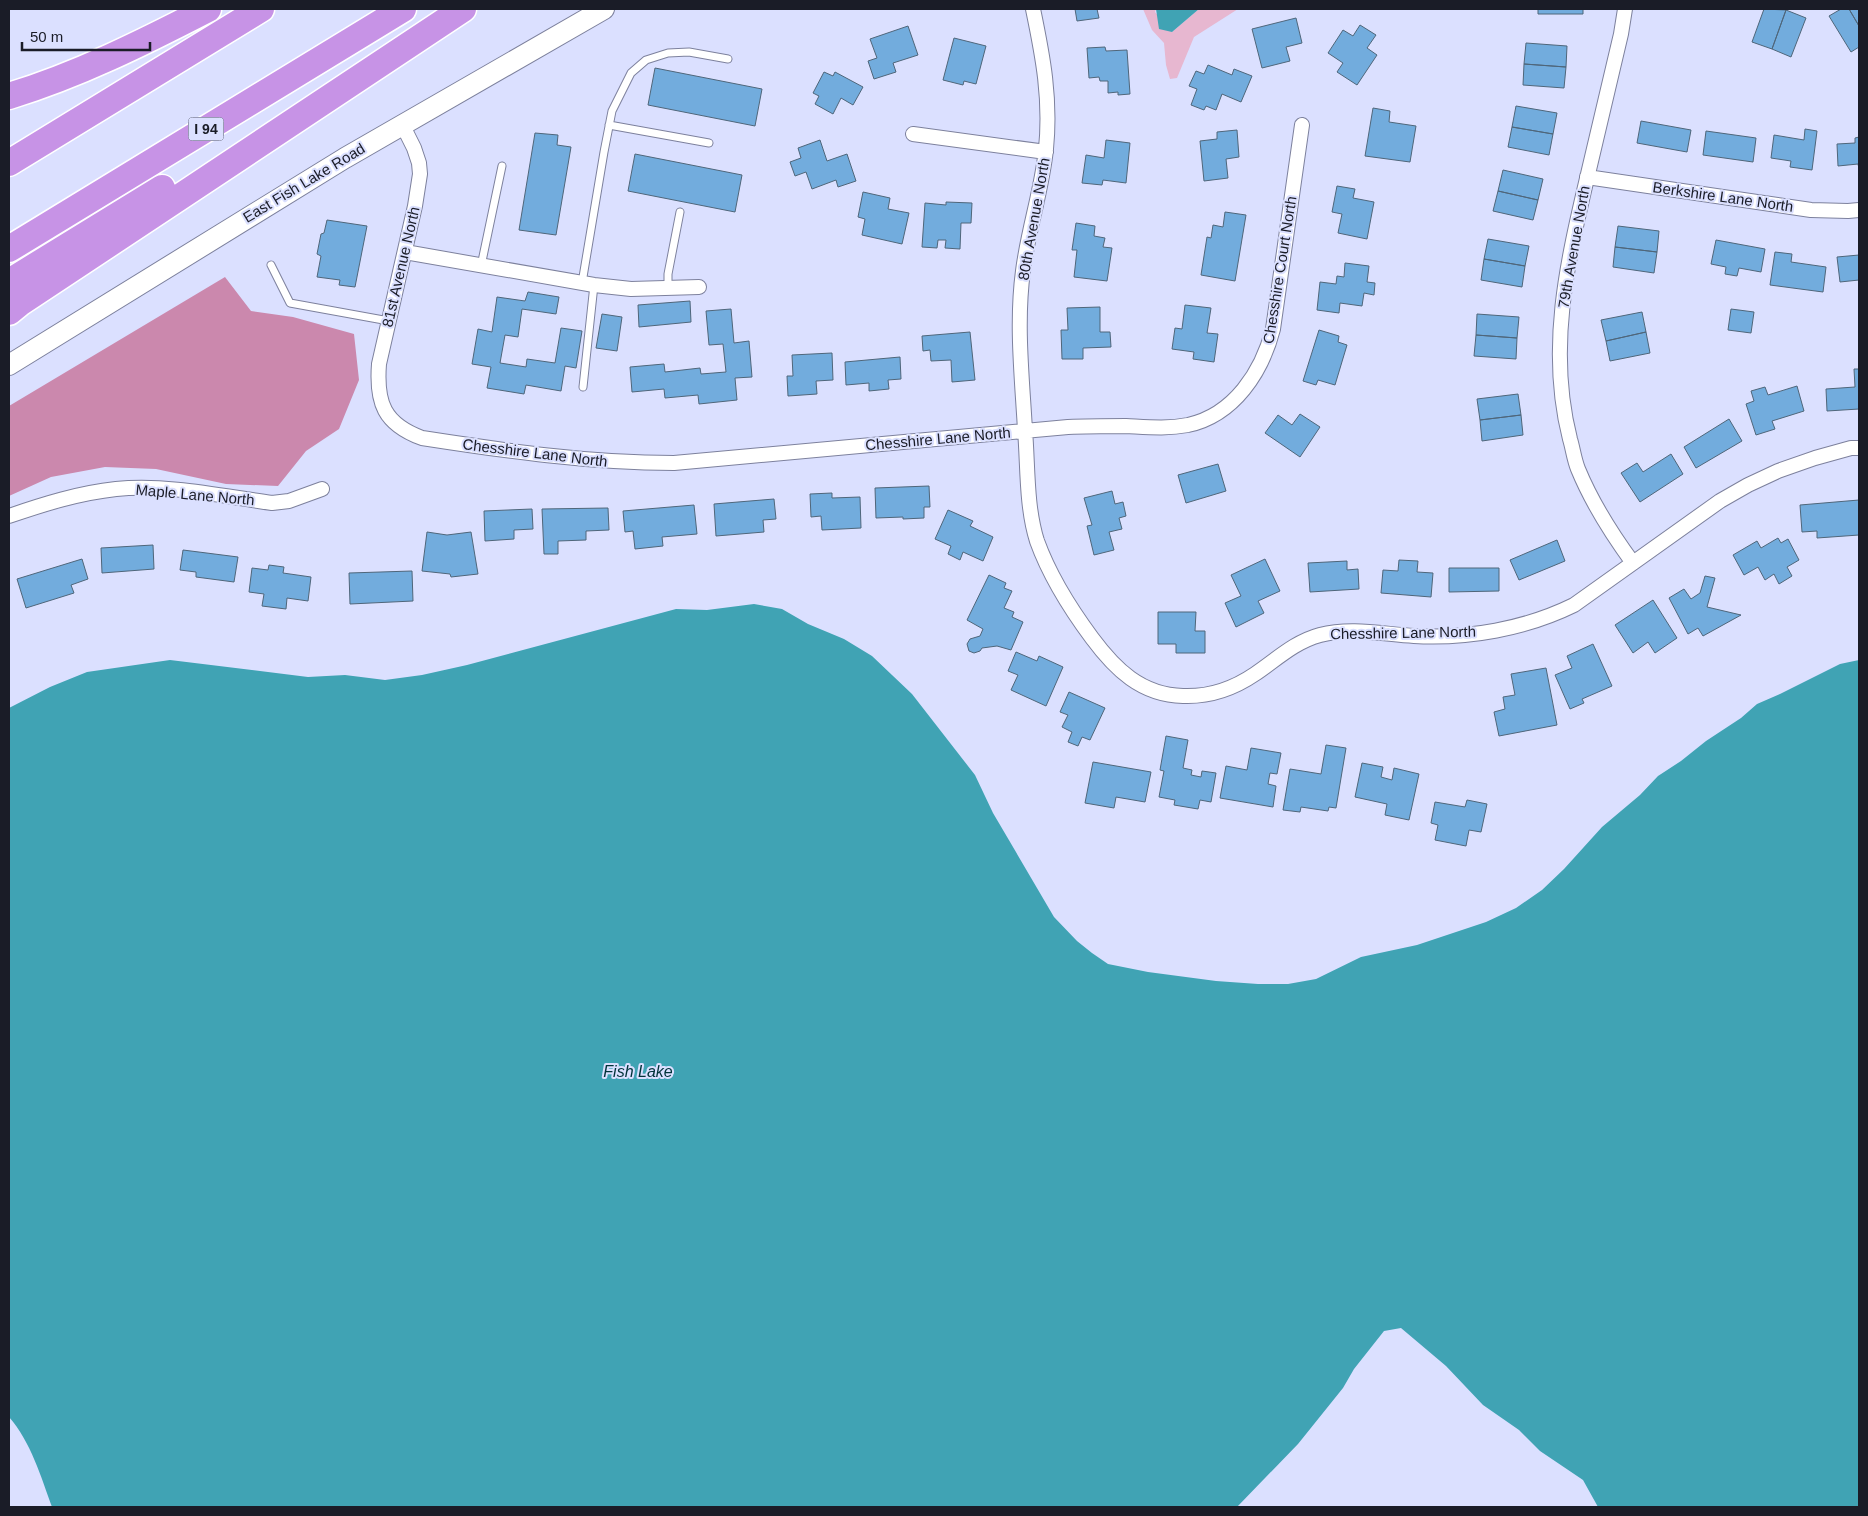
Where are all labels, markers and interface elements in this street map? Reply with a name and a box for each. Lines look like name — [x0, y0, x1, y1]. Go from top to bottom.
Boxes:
scale bar — [22, 20, 150, 52]
text: 50 m — [30, 28, 63, 45]
road number: I 94 — [188, 118, 224, 140]
street label: East Fish Lake Road — [240, 139, 368, 226]
street label: 80th Avenue North — [1014, 156, 1053, 281]
street label: Berkshire Lane North — [1652, 178, 1794, 215]
street label: 79th Avenue North — [1554, 184, 1593, 309]
street label: Chesshire Court North — [1259, 195, 1300, 345]
street label: 81st Avenue North — [378, 205, 423, 329]
street label: Chesshire Lane North — [865, 424, 1011, 453]
street label: Chesshire Lane North — [462, 435, 609, 470]
street label: Maple Lane North — [135, 481, 255, 508]
street label: Chesshire Lane North — [1330, 623, 1476, 642]
water label: Fish Lake — [603, 1063, 673, 1080]

